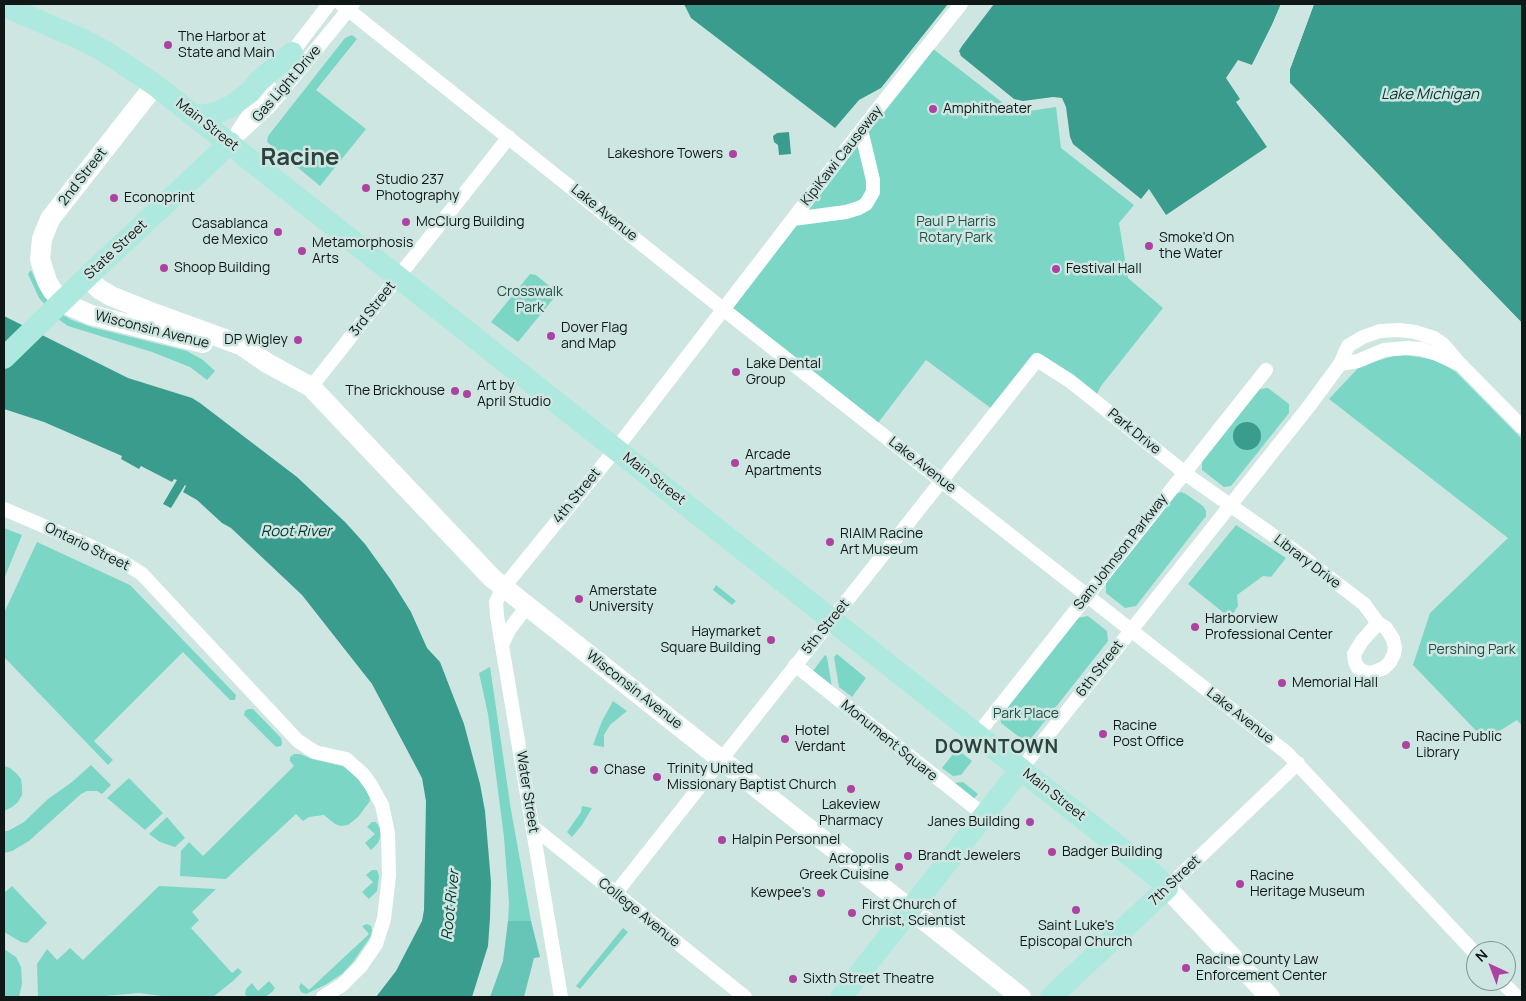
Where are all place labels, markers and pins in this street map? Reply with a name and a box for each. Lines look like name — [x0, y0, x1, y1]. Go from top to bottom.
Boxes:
place label: The Harbor at State and Main — [178, 29, 275, 62]
marker: The Harbor at State and Main — [162, 39, 174, 51]
place label: Amphitheater — [943, 101, 1032, 117]
marker: Amphitheater — [927, 103, 939, 115]
place label: Lakeshore Towers — [607, 146, 723, 162]
marker: Lakeshore Towers — [727, 148, 739, 160]
place label: Studio 237 Photography — [376, 172, 459, 204]
marker: Studio 237 Photography — [360, 182, 372, 194]
place label: Econoprint — [124, 190, 195, 206]
marker: Econoprint — [108, 192, 120, 204]
place label: McClurg Building — [416, 214, 525, 230]
place label: Casablanca de Mexico — [192, 216, 268, 248]
marker: McClurg Building — [400, 216, 412, 228]
marker: Casablanca de Mexico — [272, 226, 284, 238]
place label: Smoke'd On the Water — [1159, 230, 1234, 262]
place label: Metamorphosis Arts — [312, 235, 413, 268]
marker: Smoke'd On the Water — [1143, 240, 1155, 252]
marker: Metamorphosis Arts — [296, 245, 308, 257]
place label: Shoop Building — [174, 260, 270, 276]
place label: Festival Hall — [1066, 261, 1142, 277]
marker: Shoop Building — [158, 262, 170, 274]
marker: Festival Hall — [1050, 263, 1062, 275]
place label: Dover Flag and Map — [561, 320, 628, 352]
marker: Dover Flag and Map — [545, 330, 557, 342]
place label: DP Wigley — [224, 332, 288, 348]
marker: DP Wigley — [292, 334, 304, 346]
place label: Lake Dental Group — [746, 356, 821, 388]
marker: Lake Dental Group — [730, 366, 742, 378]
place label: Art by April Studio — [477, 378, 551, 411]
place label: The Brickhouse — [345, 383, 445, 399]
marker: The Brickhouse — [449, 385, 461, 397]
marker: Art by April Studio — [461, 388, 473, 400]
place label: Arcade Apartments — [745, 447, 822, 480]
marker: Arcade Apartments — [729, 457, 741, 469]
place label: R|A|M Racine Art Museum — [840, 526, 923, 558]
marker: R|A|M Racine Art Museum — [824, 536, 836, 548]
place label: Amerstate University — [589, 583, 657, 616]
marker: Amerstate University — [573, 593, 585, 605]
place label: Harborview Professional Center — [1205, 611, 1333, 644]
marker: Harborview Professional Center — [1189, 621, 1201, 633]
place label: Haymarket Square Building — [660, 624, 761, 656]
marker: Haymarket Square Building — [765, 634, 777, 646]
place label: Memorial Hall — [1292, 675, 1378, 691]
marker: Memorial Hall — [1276, 677, 1288, 689]
place label: Racine Post Office — [1113, 718, 1184, 750]
place label: Hotel Verdant — [795, 723, 846, 756]
marker: Racine Post Office — [1097, 728, 1109, 740]
place label: Racine Public Library — [1416, 729, 1502, 762]
marker: Hotel Verdant — [779, 733, 791, 745]
marker: Racine Public Library — [1400, 739, 1412, 751]
place label: Trinity United Missionary Baptist Church — [667, 761, 836, 794]
place label: Chase — [604, 762, 646, 778]
marker: Chase — [588, 764, 600, 776]
marker: Trinity United Missionary Baptist Church — [651, 771, 663, 783]
marker: Lakeview Pharmacy — [845, 783, 857, 795]
place label: Lakeview Pharmacy — [819, 797, 883, 830]
place label: Janes Building — [928, 814, 1020, 830]
marker: Janes Building — [1024, 816, 1036, 828]
place label: Halpin Personnel — [732, 832, 840, 848]
marker: Halpin Personnel — [716, 834, 728, 846]
place label: Badger Building — [1062, 844, 1163, 860]
marker: Badger Building — [1046, 846, 1058, 858]
place label: Brandt Jewelers — [918, 848, 1021, 864]
marker: Brandt Jewelers — [902, 850, 914, 862]
place label: Acropolis Greek Cuisine — [799, 851, 889, 884]
marker: Acropolis Greek Cuisine — [893, 861, 905, 873]
place label: Racine Heritage Museum — [1250, 868, 1365, 900]
marker: Racine Heritage Museum — [1234, 878, 1246, 890]
place label: Kewpee's — [751, 885, 811, 901]
marker: Kewpee's — [815, 887, 827, 899]
place label: First Church of Christ, Scientist — [862, 897, 966, 930]
marker: Saint Luke's Episcopal Church — [1070, 904, 1082, 916]
marker: First Church of Christ, Scientist — [846, 907, 858, 919]
place label: Saint Luke's Episcopal Church — [1020, 918, 1132, 950]
place label: Racine County Law Enforcement Center — [1196, 952, 1327, 984]
marker: Racine County Law Enforcement Center — [1180, 962, 1192, 974]
place label: Sixth Street Theatre — [803, 971, 934, 987]
marker: Sixth Street Theatre — [787, 973, 799, 985]

